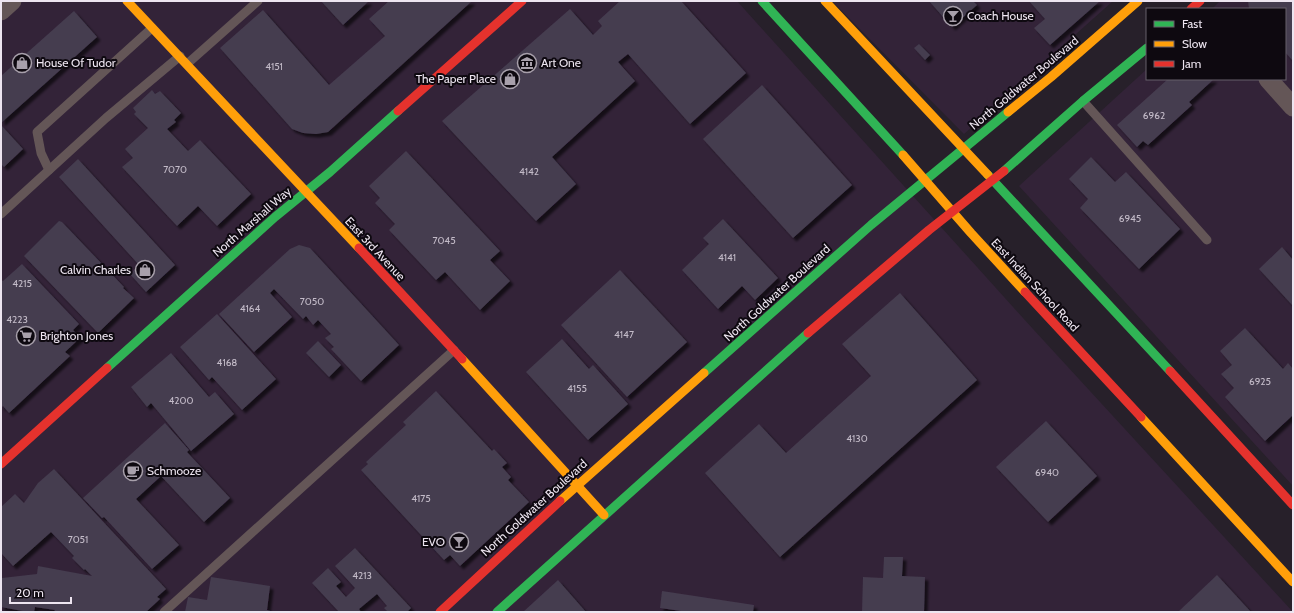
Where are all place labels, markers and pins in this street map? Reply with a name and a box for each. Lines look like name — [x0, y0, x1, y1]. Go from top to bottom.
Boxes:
bar icon: Coach House — [942, 5, 964, 27]
place label: Coach House — [967, 8, 1034, 23]
shop icon: House Of Tudor — [11, 52, 33, 74]
museum icon: Art One — [516, 52, 538, 74]
place label: House Of Tudor — [36, 55, 116, 70]
place label: Art One — [541, 55, 581, 70]
shop icon: The Paper Place — [499, 68, 521, 90]
place label: The Paper Place — [416, 71, 496, 86]
shop icon: Calvin Charles — [134, 259, 156, 281]
place label: Calvin Charles — [60, 262, 131, 277]
supermarket icon: Brighton Jones — [15, 325, 37, 347]
place label: Brighton Jones — [40, 328, 113, 343]
cafe icon: Schmooze — [122, 460, 144, 482]
place label: Schmooze — [147, 463, 201, 478]
bar icon: EVO — [448, 531, 470, 553]
place label: EVO — [422, 534, 445, 549]

